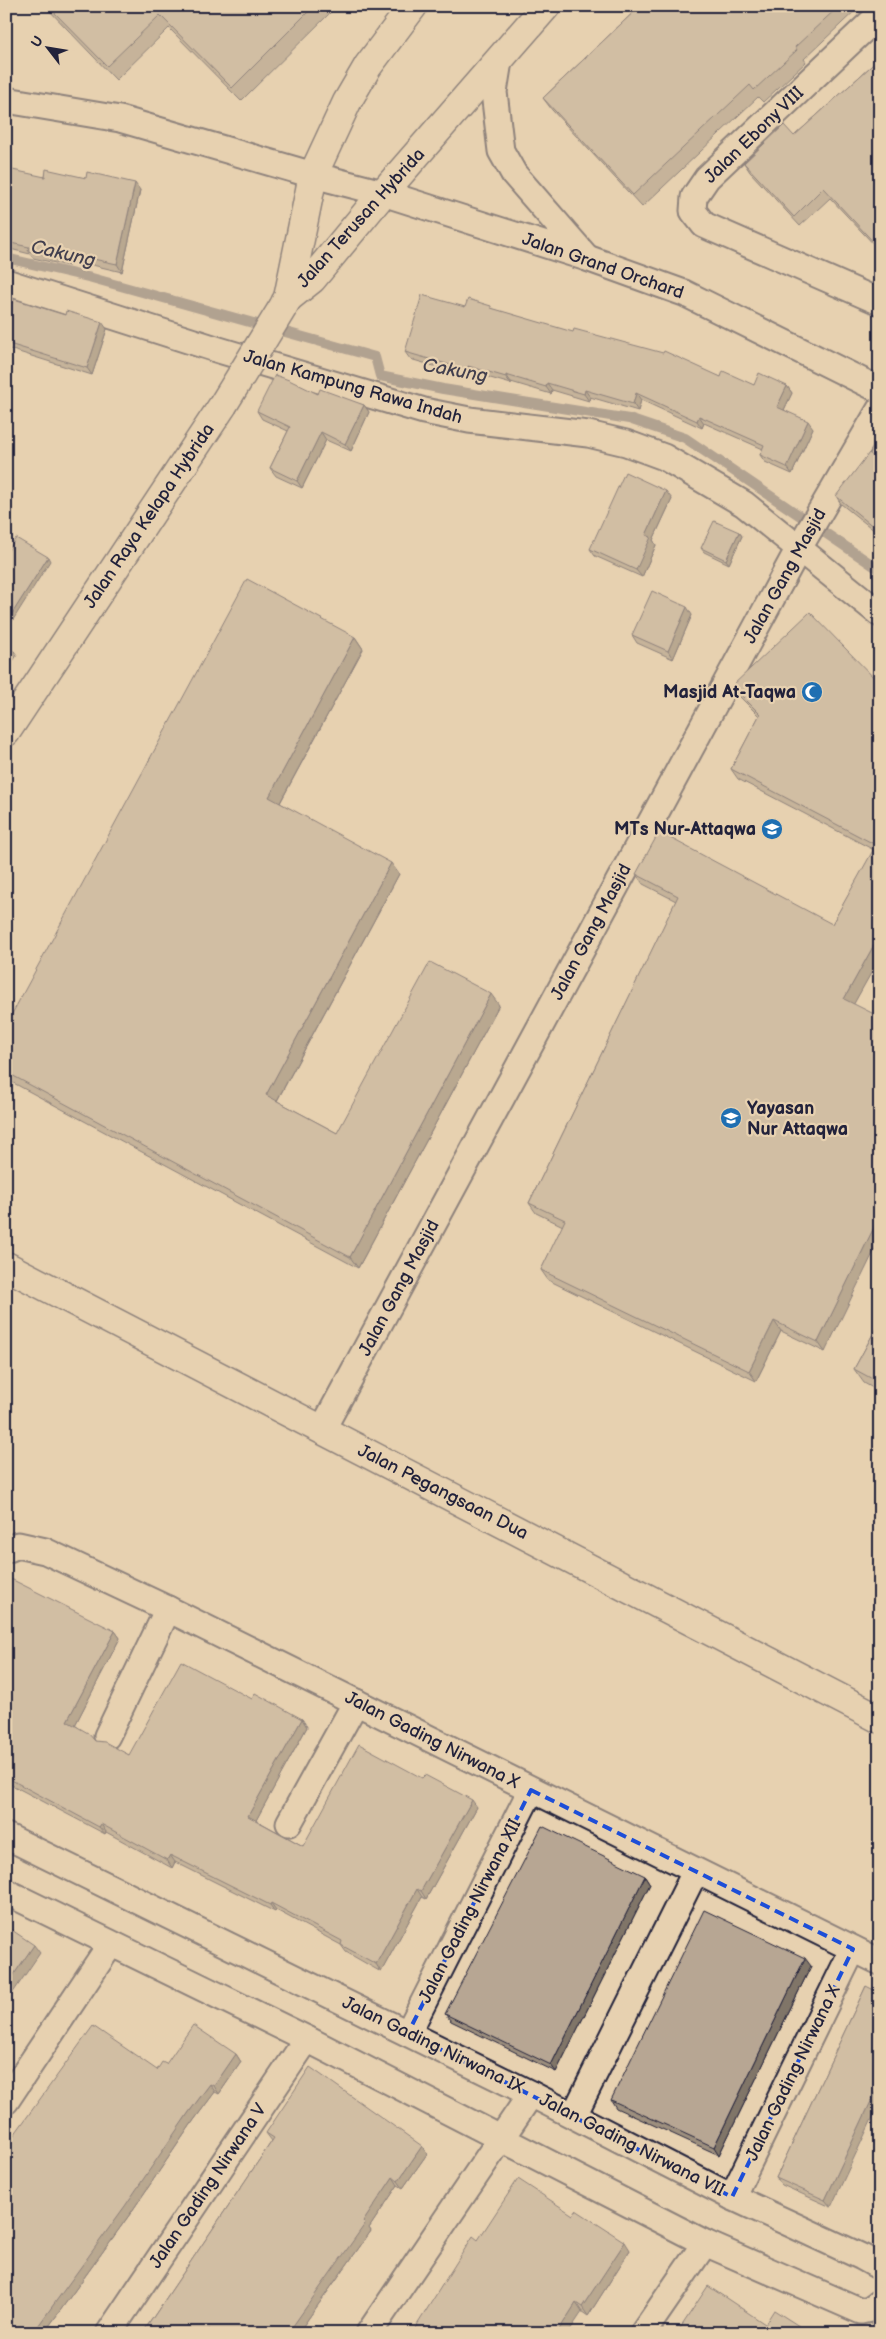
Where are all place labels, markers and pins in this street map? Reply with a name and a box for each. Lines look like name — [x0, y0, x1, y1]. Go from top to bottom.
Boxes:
mosque icon: Masjid At-Taqwa — [800, 680, 824, 704]
place label: Masjid At-Taqwa — [663, 682, 796, 703]
school or university icon: MTs Nur-Attaqwa — [760, 817, 784, 841]
place label: MTs Nur-Attaqwa — [614, 819, 756, 840]
place label: Yayasan Nur Attaqwa — [747, 1098, 848, 1140]
school or university icon: Yayasan Nur Attaqwa — [719, 1106, 743, 1130]

